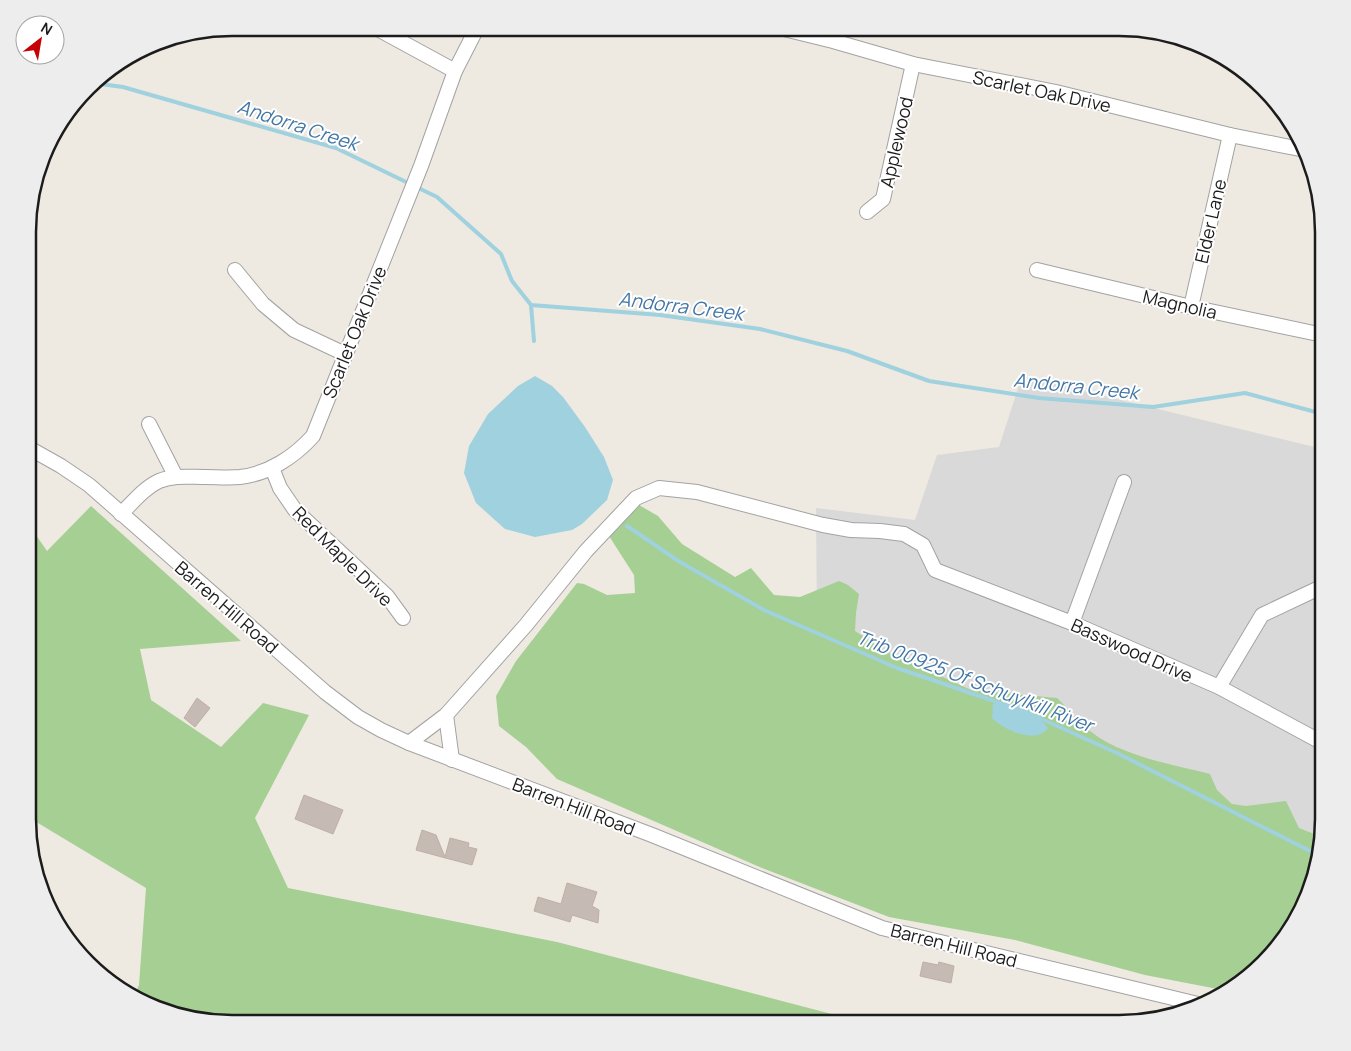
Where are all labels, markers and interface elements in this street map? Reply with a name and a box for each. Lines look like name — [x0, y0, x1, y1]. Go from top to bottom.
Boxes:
north arrow — [15, 15, 65, 65]
text: N — [38, 18, 56, 39]
street label: Scarlet Oak Drive — [971, 65, 1113, 117]
water label: Andorra Creek — [234, 93, 364, 158]
street label: Applewood — [874, 94, 918, 190]
street label: Elder Lane — [1189, 176, 1231, 266]
street label: Scarlet Oak Drive — [317, 262, 391, 402]
street label: Magnolia — [1141, 284, 1219, 324]
water label: Andorra Creek — [617, 285, 747, 327]
water label: Andorra Creek — [1012, 367, 1142, 406]
street label: Red Maple Drive — [288, 501, 398, 611]
street label: Barren Hill Road — [170, 555, 284, 659]
street label: Basswood Drive — [1067, 612, 1197, 688]
water label: Trib 00925 Of Schuylkill River — [853, 624, 1099, 739]
street label: Barren Hill Road — [509, 772, 639, 840]
street label: Barren Hill Road — [888, 918, 1020, 972]

